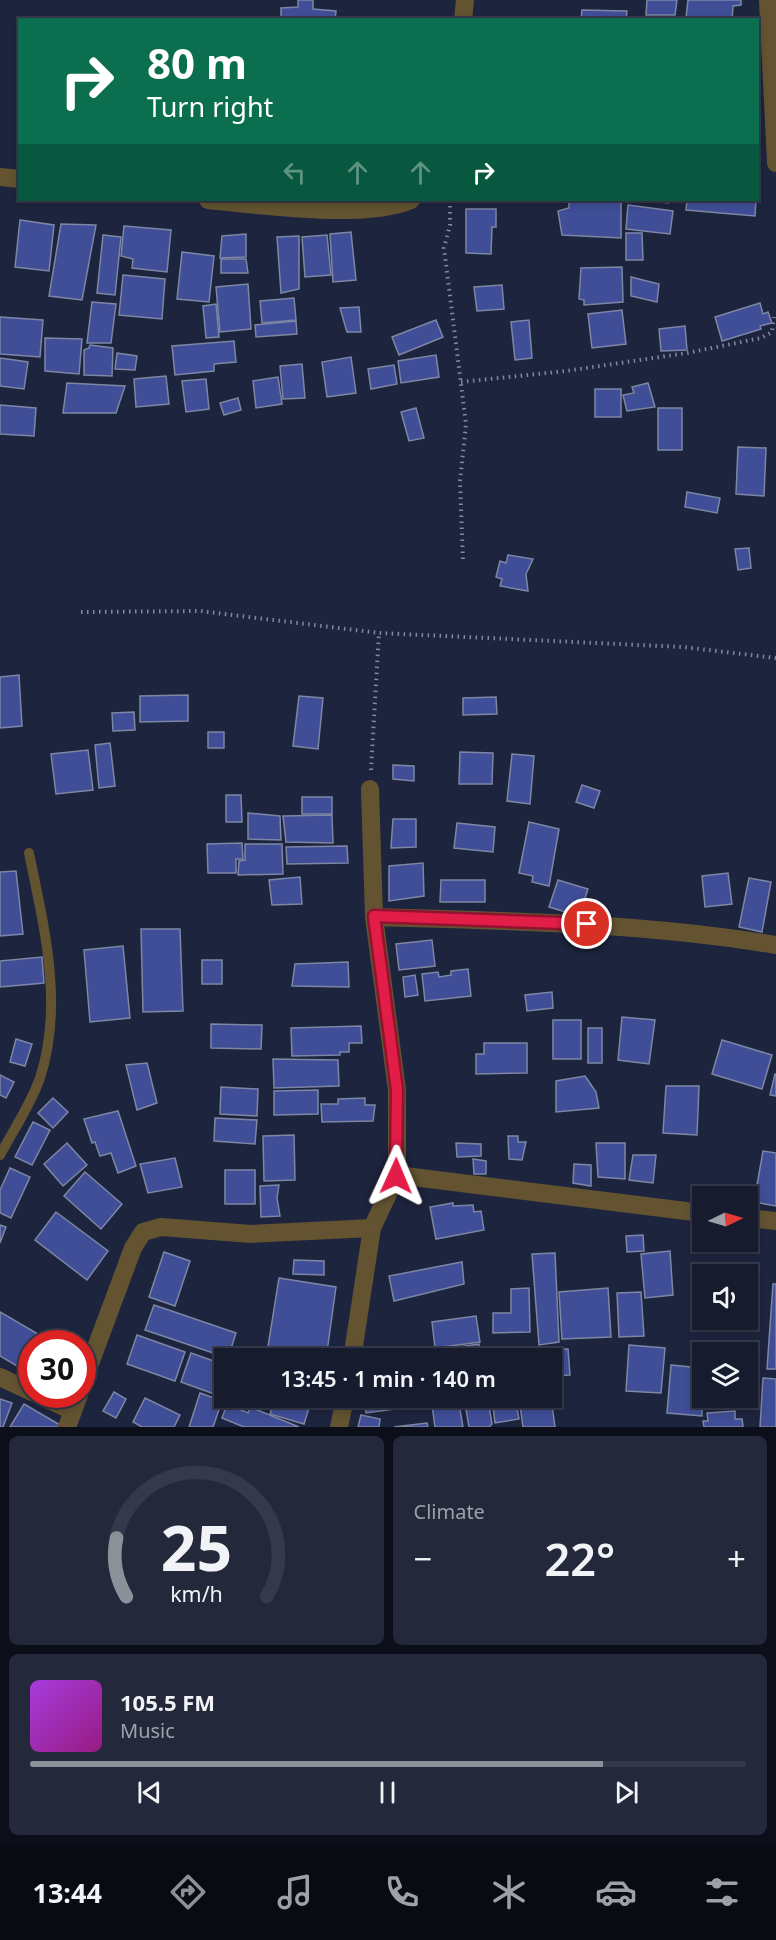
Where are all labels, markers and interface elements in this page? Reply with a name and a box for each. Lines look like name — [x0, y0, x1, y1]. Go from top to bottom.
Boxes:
text: 80 m — [147, 34, 247, 91]
icon: right — [48, 42, 126, 120]
text: Turn right — [147, 88, 273, 125]
icon: left — [278, 156, 311, 189]
icon: ahead — [341, 156, 374, 189]
icon: ahead — [404, 156, 437, 189]
icon: right — [467, 156, 500, 189]
pin — [561, 898, 612, 949]
icon: arrive — [570, 907, 603, 940]
position arrow — [364, 1144, 428, 1208]
north arrow — [692, 1186, 758, 1252]
map controls — [692, 1186, 758, 1408]
button: sound — [692, 1264, 758, 1330]
speed limit sign: 30 — [18, 1330, 96, 1408]
button: layers — [692, 1342, 758, 1408]
text: 13:45 · 1 min · 140 m — [280, 1363, 496, 1393]
text: Climate — [414, 1498, 485, 1525]
text: 25 — [161, 1504, 232, 1589]
text: 22° — [544, 1528, 615, 1589]
text: − — [414, 1536, 432, 1581]
text: + — [727, 1536, 746, 1581]
text: km/h — [170, 1580, 223, 1609]
text: 105.5 FM — [120, 1687, 215, 1717]
text: Music — [120, 1717, 175, 1744]
icon: previous — [133, 1776, 166, 1809]
icon: pause — [371, 1776, 404, 1809]
icon: next — [610, 1776, 643, 1809]
icon: directions — [167, 1871, 209, 1913]
icon: music — [274, 1871, 316, 1913]
icon: phone — [381, 1871, 423, 1913]
icon: climate — [488, 1871, 530, 1913]
icon: car — [595, 1871, 637, 1913]
icon: filters — [701, 1871, 743, 1913]
text: 13:44 — [32, 1874, 102, 1911]

